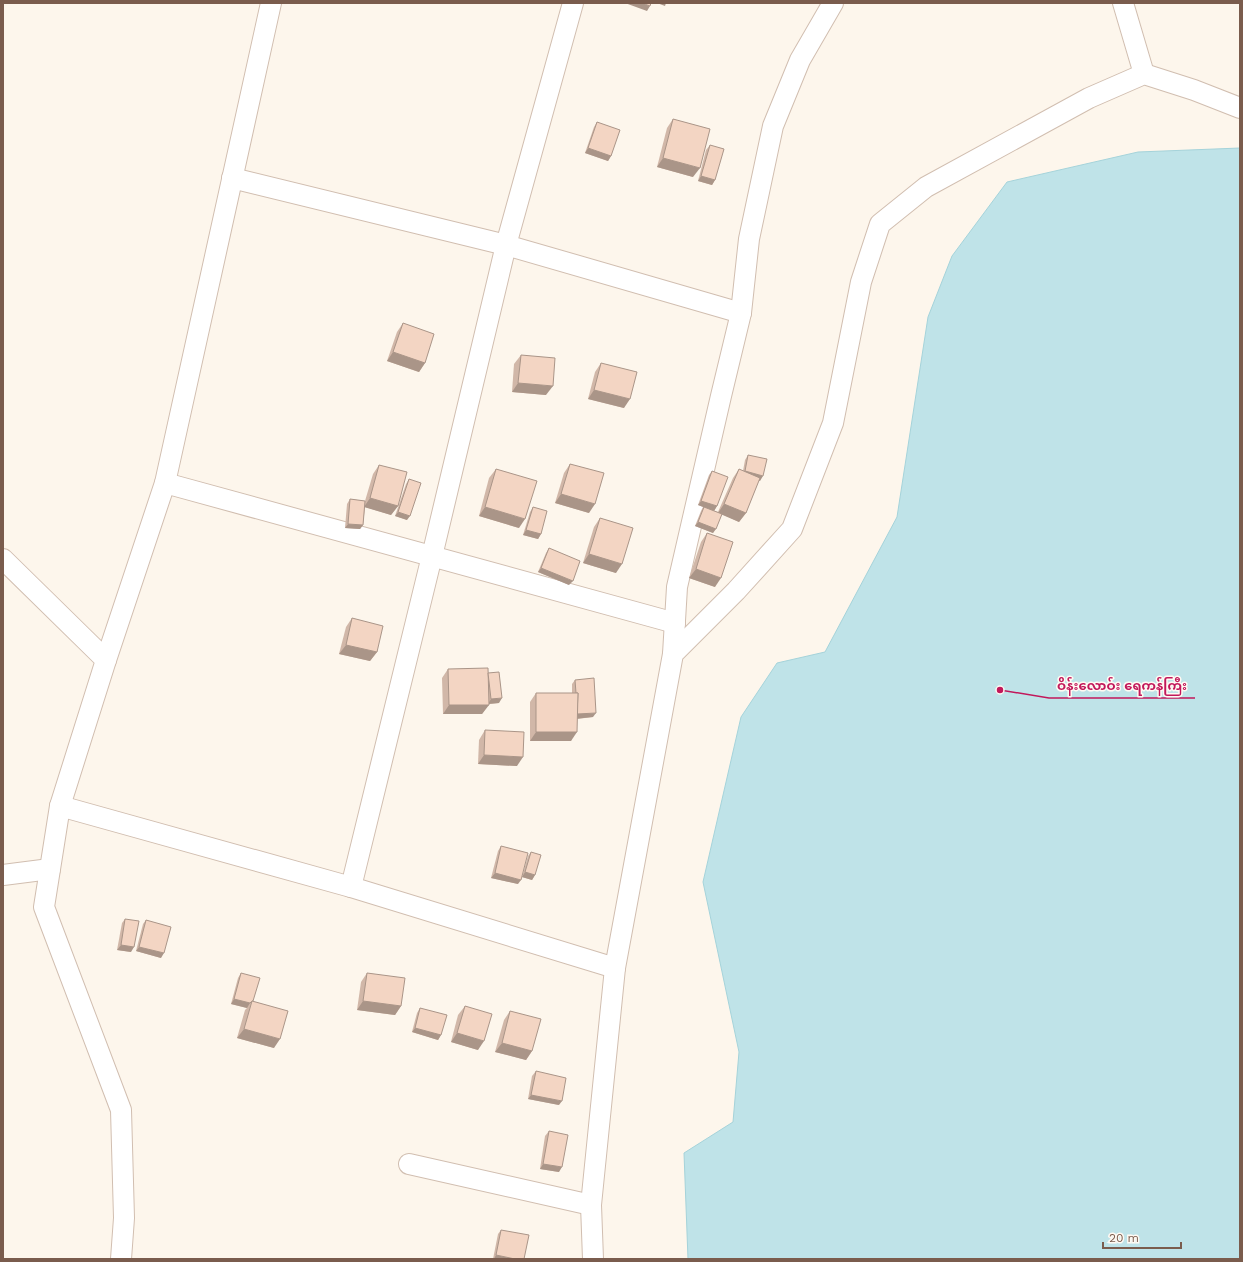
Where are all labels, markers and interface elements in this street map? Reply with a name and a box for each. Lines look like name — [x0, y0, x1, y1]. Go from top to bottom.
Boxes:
callout: ဝိန်းလောဝ်း ရေကန်ကြီး — [1049, 673, 1195, 698]
text: ဝိန်းလောဝ်း ရေကန်ကြီး — [1057, 676, 1187, 696]
scale bar — [1103, 1224, 1181, 1250]
text: 20 m — [1109, 1231, 1139, 1245]

